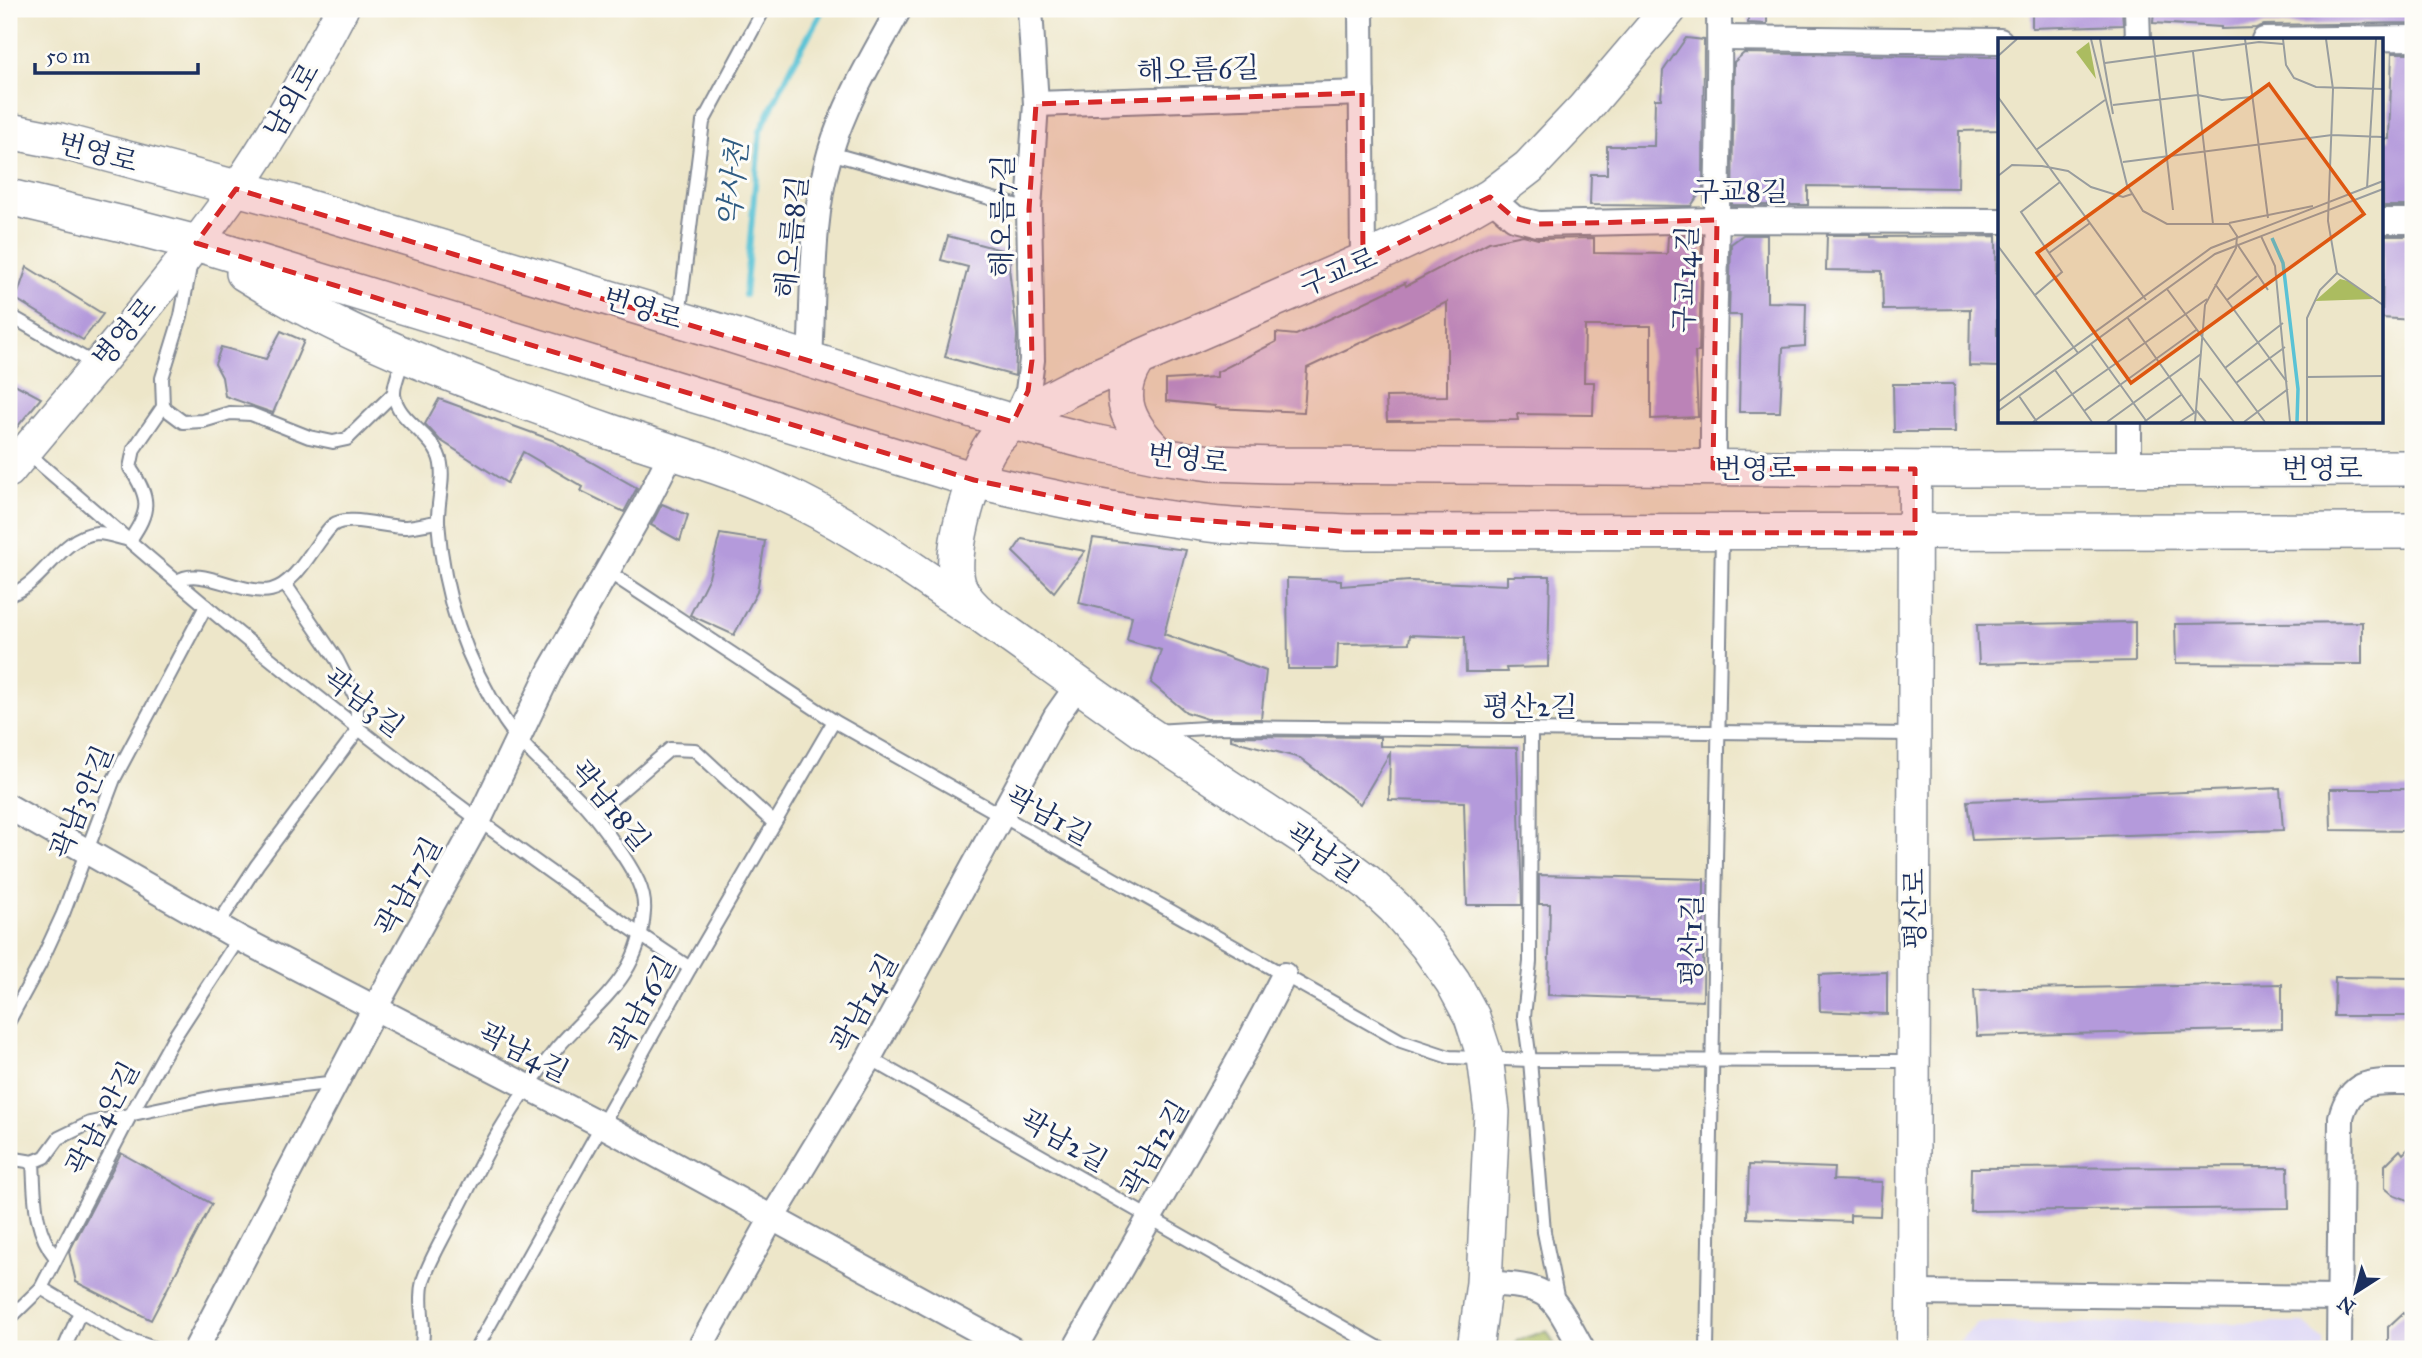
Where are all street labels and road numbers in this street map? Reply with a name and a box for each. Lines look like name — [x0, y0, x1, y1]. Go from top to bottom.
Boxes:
street label: 해오름6길 — [1136, 50, 1260, 89]
street label: 남외로 — [256, 56, 327, 144]
street label: 번영로 — [54, 125, 142, 180]
street label: 해오름7길 — [984, 154, 1021, 278]
street label: 해오름8길 — [768, 174, 815, 300]
street label: 구교8길 — [1692, 174, 1788, 209]
street label: 구교14길 — [1666, 225, 1705, 334]
street label: 구교로 — [1294, 239, 1382, 303]
street label: 번영로 — [599, 280, 687, 337]
street label: 병영로 — [85, 290, 164, 375]
street label: 번영로 — [1146, 436, 1230, 481]
street label: 번영로 — [1714, 451, 1796, 486]
street label: 번영로 — [2281, 451, 2363, 486]
street label: 곽남3길 — [317, 660, 411, 745]
street label: 평산2길 — [1482, 688, 1578, 725]
street label: 곽남3안길 — [42, 740, 121, 864]
street label: 곽남18길 — [563, 753, 658, 858]
street label: 곽남1길 — [1000, 778, 1098, 853]
street label: 곽남길 — [1279, 815, 1366, 890]
street label: 곽남17길 — [367, 831, 450, 942]
street label: 평산로 — [1897, 868, 1932, 950]
street label: 평산1길 — [1673, 894, 1710, 986]
street label: 곽남14길 — [823, 948, 906, 1059]
street label: 곽남16길 — [601, 949, 684, 1059]
street label: 곽남4길 — [473, 1015, 575, 1090]
street label: 곽남4안길 — [58, 1055, 147, 1181]
street label: 곽남12길 — [1113, 1094, 1196, 1203]
street label: 곽남2길 — [1014, 1102, 1114, 1179]

